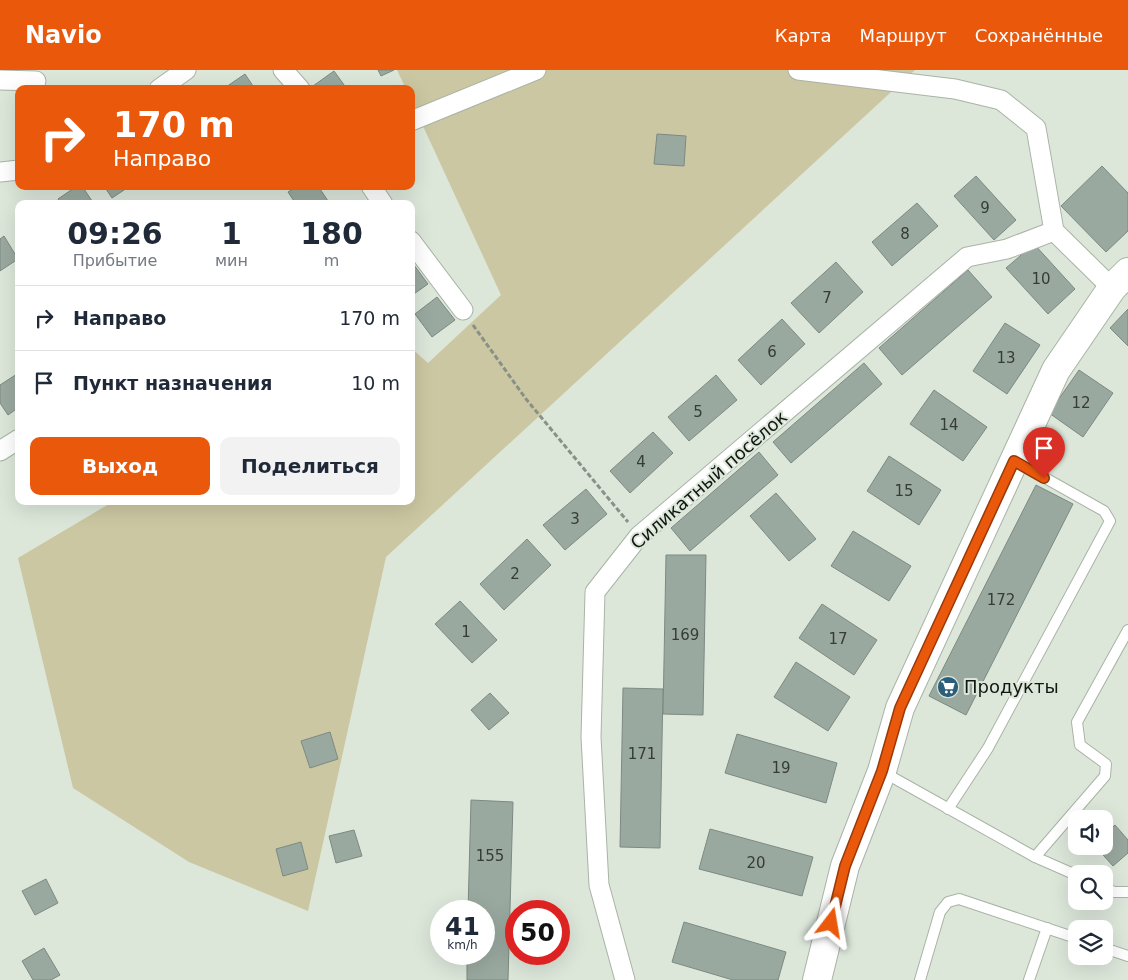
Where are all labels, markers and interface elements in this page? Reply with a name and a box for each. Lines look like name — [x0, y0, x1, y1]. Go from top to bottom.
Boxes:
text: Navio — [25, 21, 102, 49]
text: Карта — [775, 25, 832, 46]
text: Маршрут — [860, 25, 947, 46]
text: Сохранённые — [975, 25, 1103, 46]
icon: right — [30, 105, 95, 170]
text: 170 m — [113, 105, 235, 145]
text: Направо — [113, 146, 211, 171]
house number: 9 — [980, 199, 990, 217]
text: 09:26 — [67, 216, 163, 251]
text: 1 — [221, 216, 242, 251]
text: 180 — [300, 216, 363, 251]
house number: 8 — [900, 225, 910, 243]
text: Прибытие — [73, 251, 157, 270]
text: мин — [215, 251, 248, 270]
text: m — [324, 251, 339, 270]
house number: 10 — [1031, 270, 1051, 288]
house number: 7 — [822, 289, 832, 307]
icon: right — [30, 304, 58, 332]
text: Направо — [73, 307, 166, 329]
text: 170 m — [339, 307, 400, 329]
house number: 6 — [767, 343, 777, 361]
house number: 13 — [996, 349, 1016, 367]
icon: arrive — [30, 369, 58, 397]
text: Пункт назначения — [73, 372, 272, 394]
text: 10 m — [351, 372, 400, 394]
house number: 12 — [1071, 394, 1091, 412]
house number: 5 — [693, 403, 703, 421]
street label: Силикатный посёлок — [626, 406, 791, 553]
house number: 14 — [939, 416, 959, 434]
pin — [1023, 427, 1065, 478]
icon: arrive — [1030, 434, 1058, 462]
button: Выход — [30, 437, 210, 495]
button: Поделиться — [220, 437, 400, 495]
house number: 4 — [636, 453, 646, 471]
house number: 15 — [894, 482, 914, 500]
house number: 3 — [570, 510, 580, 528]
house number: 2 — [510, 565, 520, 583]
house number: 172 — [987, 591, 1015, 609]
house number: 1 — [461, 623, 471, 641]
house number: 169 — [671, 626, 699, 644]
house number: 17 — [828, 630, 848, 648]
supermarket icon: Продукты — [936, 675, 960, 699]
place label: Продукты — [964, 676, 1059, 697]
house number: 171 — [628, 745, 656, 763]
house number: 19 — [771, 759, 791, 777]
map controls — [1068, 810, 1113, 965]
button: sound — [1068, 810, 1113, 855]
house number: 155 — [476, 847, 504, 865]
house number: 20 — [746, 854, 766, 872]
button: search — [1068, 865, 1113, 910]
position arrow — [804, 896, 856, 948]
speed limit sign: 50 — [505, 900, 570, 965]
text: 41 — [445, 912, 480, 941]
button: layers — [1068, 920, 1113, 965]
text: km/h — [447, 938, 478, 952]

